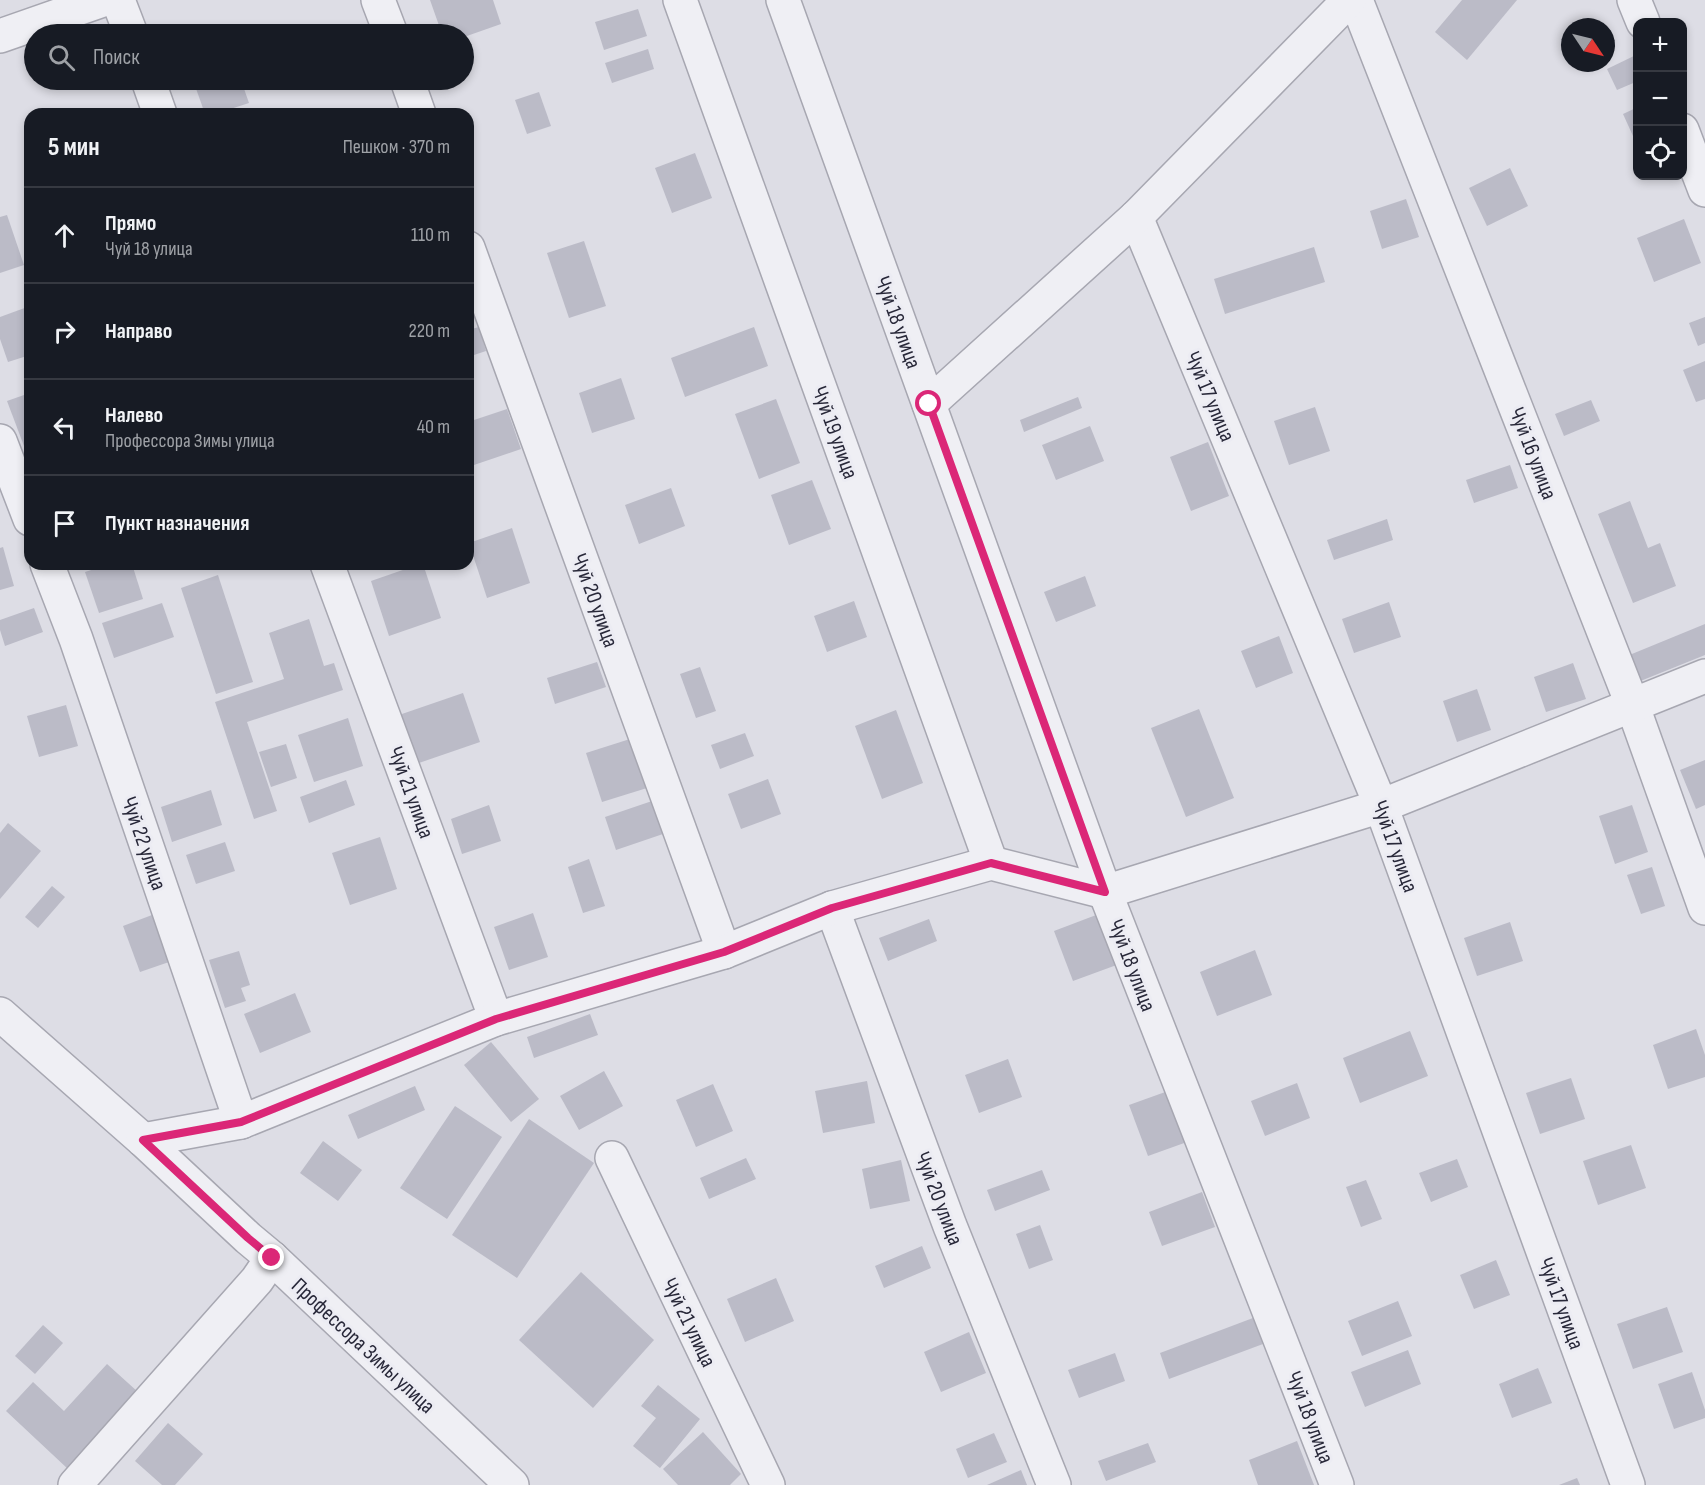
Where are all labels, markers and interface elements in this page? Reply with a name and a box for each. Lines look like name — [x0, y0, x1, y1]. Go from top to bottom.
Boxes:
north arrow — [1561, 18, 1615, 72]
map controls — [1633, 18, 1687, 180]
button: + — [1633, 18, 1687, 72]
search box — [24, 24, 474, 90]
icon: search — [45, 41, 78, 74]
text: Поиск — [93, 44, 139, 71]
button: − — [1633, 72, 1687, 126]
button: locate — [1633, 126, 1687, 180]
text: 5 мин — [48, 132, 100, 163]
text: Пешком · 370 m — [343, 135, 450, 159]
text: Прямо — [105, 210, 156, 237]
icon: ahead — [48, 219, 81, 252]
text: 110 m — [411, 223, 450, 247]
text: Чуй 18 улица — [105, 237, 193, 261]
street label: Чуй 18 улица — [868, 273, 927, 372]
icon: right — [48, 315, 81, 348]
text: Направо — [105, 318, 172, 345]
text: 220 m — [409, 319, 450, 343]
street label: Чуй 17 улица — [1179, 347, 1241, 446]
street label: Чуй 19 улица — [805, 383, 864, 482]
route start — [915, 390, 941, 416]
text: Налево — [105, 402, 163, 429]
street label: Чуй 16 улица — [1503, 404, 1562, 503]
icon: left — [48, 411, 81, 444]
text: 40 m — [417, 415, 450, 439]
text: Профессора Зимы улица — [105, 429, 275, 453]
icon: arrive — [48, 507, 81, 540]
text: Пункт назначения — [105, 510, 249, 537]
street label: Чуй 20 улица — [565, 550, 624, 651]
street label: Чуй 21 улица — [382, 743, 440, 842]
street label: Чуй 22 улица — [115, 793, 172, 894]
street label: Чуй 17 улица — [1366, 797, 1424, 896]
street label: Чуй 18 улица — [1102, 916, 1161, 1015]
street label: Чуй 20 улица — [908, 1148, 969, 1249]
route end — [258, 1244, 284, 1270]
street label: Чуй 17 улица — [1532, 1254, 1590, 1353]
street label: Профессора Зимы улица — [286, 1273, 440, 1420]
street label: Чуй 21 улица — [655, 1274, 722, 1372]
street label: Чуй 18 улица — [1280, 1368, 1339, 1467]

